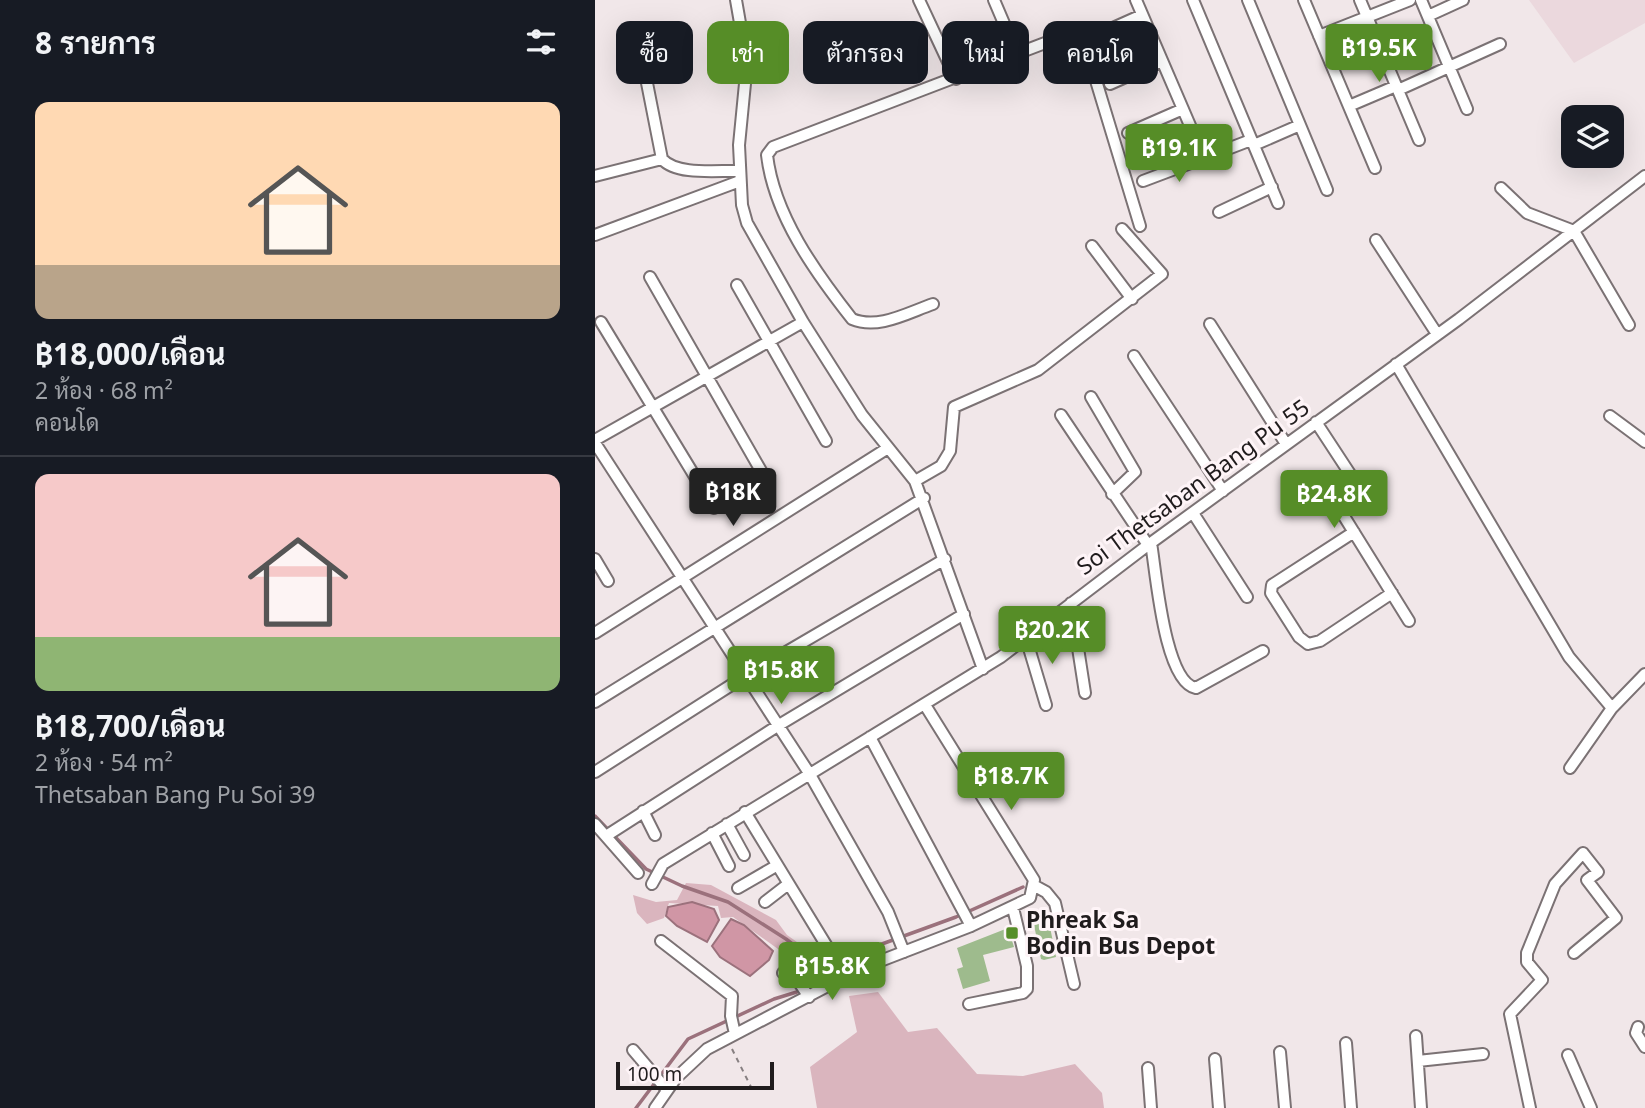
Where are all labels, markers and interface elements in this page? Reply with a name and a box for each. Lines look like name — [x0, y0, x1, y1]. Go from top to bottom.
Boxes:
chip: ซื้อ — [616, 21, 693, 84]
chip: เช่า — [707, 21, 789, 84]
chip: ตัวกรอง — [803, 21, 928, 84]
chip: ใหม่ — [942, 21, 1029, 84]
chip: คอนโด — [1043, 21, 1158, 84]
text: 8 รายการ — [35, 22, 156, 63]
icon: filters — [522, 23, 560, 61]
pin: ฿19.5K — [1322, 24, 1436, 84]
text: ฿19.5K — [1341, 31, 1417, 63]
map controls — [1561, 105, 1624, 168]
button: layers — [1561, 105, 1624, 168]
pin: ฿19.1K — [1122, 124, 1236, 184]
text: ฿19.1K — [1141, 131, 1217, 163]
icon: home — [235, 147, 361, 273]
text: ฿18,000/เดือน — [35, 333, 226, 374]
text: 2 ห้อง · 68 m² — [35, 374, 173, 406]
street label: Soi Thetsaban Bang Pu 55 — [1070, 391, 1315, 582]
text: คอนโด — [35, 406, 99, 438]
pin: ฿18K — [692, 468, 774, 528]
pin: ฿24.8K — [1277, 470, 1391, 530]
text: ฿18K — [705, 475, 761, 507]
text: ฿24.8K — [1296, 477, 1372, 509]
icon: home — [235, 519, 361, 645]
pin: ฿20.2K — [995, 606, 1109, 666]
text: ฿20.2K — [1014, 613, 1090, 645]
pin: ฿15.8K — [724, 646, 838, 706]
text: ฿15.8K — [743, 653, 819, 685]
text: ฿18,700/เดือน — [35, 705, 226, 746]
text: 2 ห้อง · 54 m² — [35, 746, 173, 778]
pin: ฿18.7K — [954, 752, 1068, 812]
text: ฿18.7K — [973, 759, 1049, 791]
text: Thetsaban Bang Pu Soi 39 — [35, 778, 316, 810]
place label: Phreak Sa Bodin Bus Depot — [1026, 903, 1215, 961]
marker: Phreak Sa Bodin Bus Depot — [1004, 925, 1020, 941]
pin: ฿15.8K — [775, 942, 889, 1002]
text: ฿15.8K — [794, 949, 870, 981]
scale bar — [616, 1059, 773, 1091]
text: 100 m — [627, 1061, 682, 1087]

